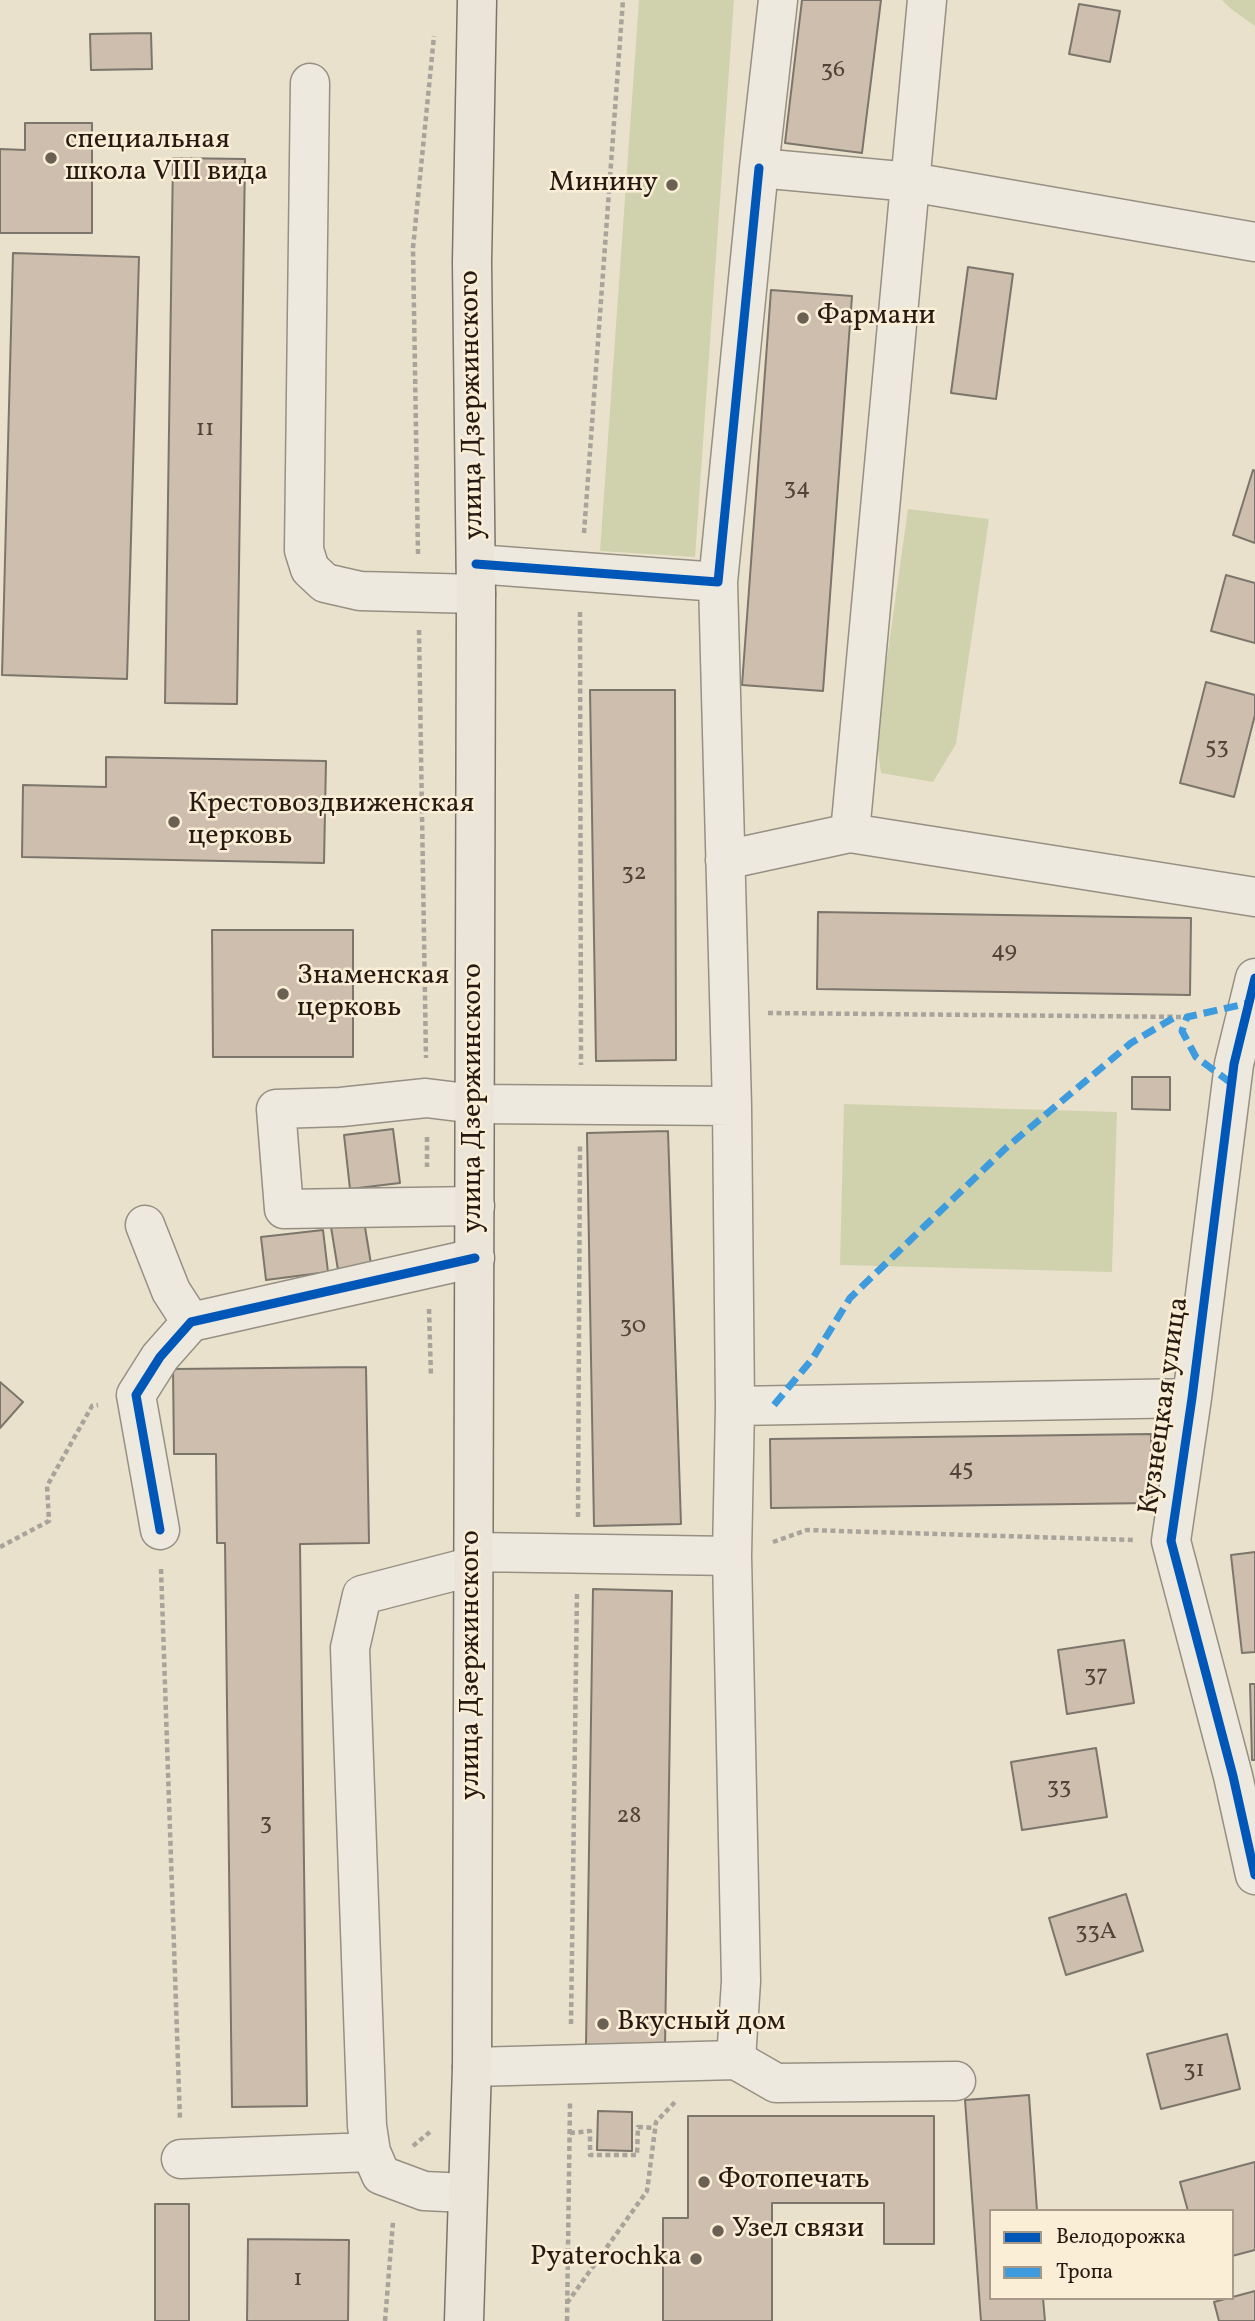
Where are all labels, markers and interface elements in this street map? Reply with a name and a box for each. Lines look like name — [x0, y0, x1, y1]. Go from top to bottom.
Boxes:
house number: 36 — [821, 58, 845, 86]
place label: специальная школа VIII вида — [65, 125, 268, 191]
marker: специальная школа VIII вида — [43, 150, 59, 166]
place label: Минину — [549, 168, 658, 202]
marker: Минину — [664, 177, 680, 193]
street label: улица Дзержинского — [455, 270, 493, 540]
place label: Фармани — [817, 301, 935, 335]
marker: Фармани — [795, 310, 811, 326]
house number: 11 — [196, 417, 214, 445]
house number: 34 — [784, 476, 810, 504]
house number: 53 — [1205, 735, 1229, 763]
place label: Крестовоздвиженская церковь — [188, 789, 474, 855]
marker: Крестовоздвиженская церковь — [166, 814, 182, 830]
house number: 32 — [621, 861, 647, 889]
house number: 49 — [991, 939, 1017, 967]
place label: Знаменская церковь — [297, 961, 449, 1027]
street label: улица Дзержинского — [458, 963, 492, 1233]
marker: Знаменская церковь — [275, 986, 291, 1002]
street label: Кузнецкая улица — [1134, 1295, 1198, 1517]
house number: 30 — [620, 1314, 646, 1342]
house number: 45 — [948, 1457, 974, 1485]
street label: улица Дзержинского — [456, 1530, 490, 1800]
house number: 37 — [1084, 1663, 1108, 1691]
house number: 33 — [1047, 1775, 1071, 1803]
house number: 28 — [616, 1804, 642, 1832]
house number: 3 — [260, 1811, 272, 1839]
house number: 33А — [1075, 1920, 1117, 1948]
place label: Вкусный дом — [617, 2007, 786, 2041]
marker: Вкусный дом — [595, 2016, 611, 2032]
house number: 31 — [1183, 2058, 1205, 2086]
place label: Фотопечать — [718, 2165, 870, 2199]
marker: Фотопечать — [696, 2174, 712, 2190]
legend — [989, 2209, 1234, 2300]
place label: Узел связи — [732, 2214, 864, 2248]
marker: Узел связи — [710, 2223, 726, 2239]
text: Велодорожка — [1056, 2223, 1186, 2252]
place label: Pyaterochka — [530, 2242, 682, 2276]
marker: Pyaterochka — [688, 2251, 704, 2267]
text: Тропа — [1056, 2258, 1113, 2287]
house number: 1 — [293, 2267, 303, 2295]

